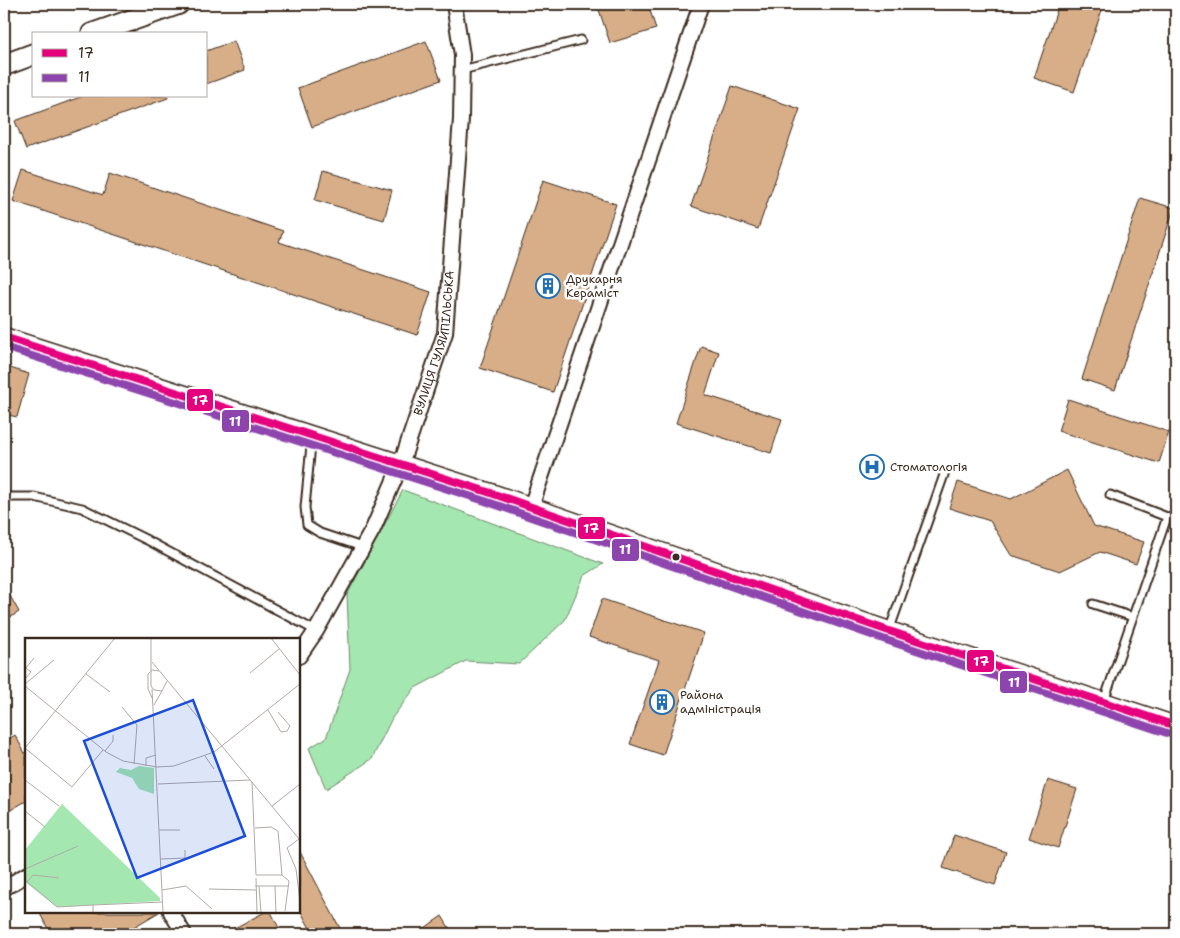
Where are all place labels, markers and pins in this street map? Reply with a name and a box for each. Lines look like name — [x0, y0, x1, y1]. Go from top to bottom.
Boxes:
place label: Друкарня Кераміст — [566, 271, 623, 301]
building icon: Друкарня Кераміст — [535, 273, 561, 299]
hospital icon: Стоматологія — [859, 454, 885, 480]
place label: Стоматологія — [890, 459, 968, 475]
unlabelled marker — [671, 552, 681, 562]
place label: Района адміністрація — [680, 687, 761, 717]
building icon: Района адміністрація — [649, 689, 675, 715]

